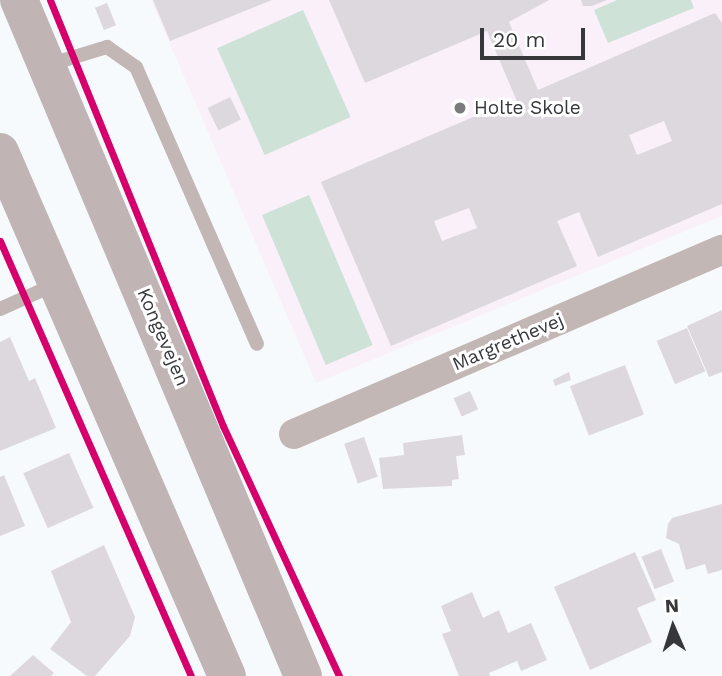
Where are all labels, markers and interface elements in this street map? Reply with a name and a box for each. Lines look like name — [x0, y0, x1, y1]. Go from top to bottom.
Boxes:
scale bar — [484, 14, 589, 58]
text: 20 m — [493, 27, 545, 52]
place label: Holte Skole — [474, 97, 581, 119]
marker: Holte Skole — [452, 100, 468, 116]
street label: Kongevejen — [132, 285, 194, 389]
street label: Margrethevej — [449, 308, 567, 376]
north arrow — [638, 592, 708, 662]
text: N — [664, 594, 680, 617]

